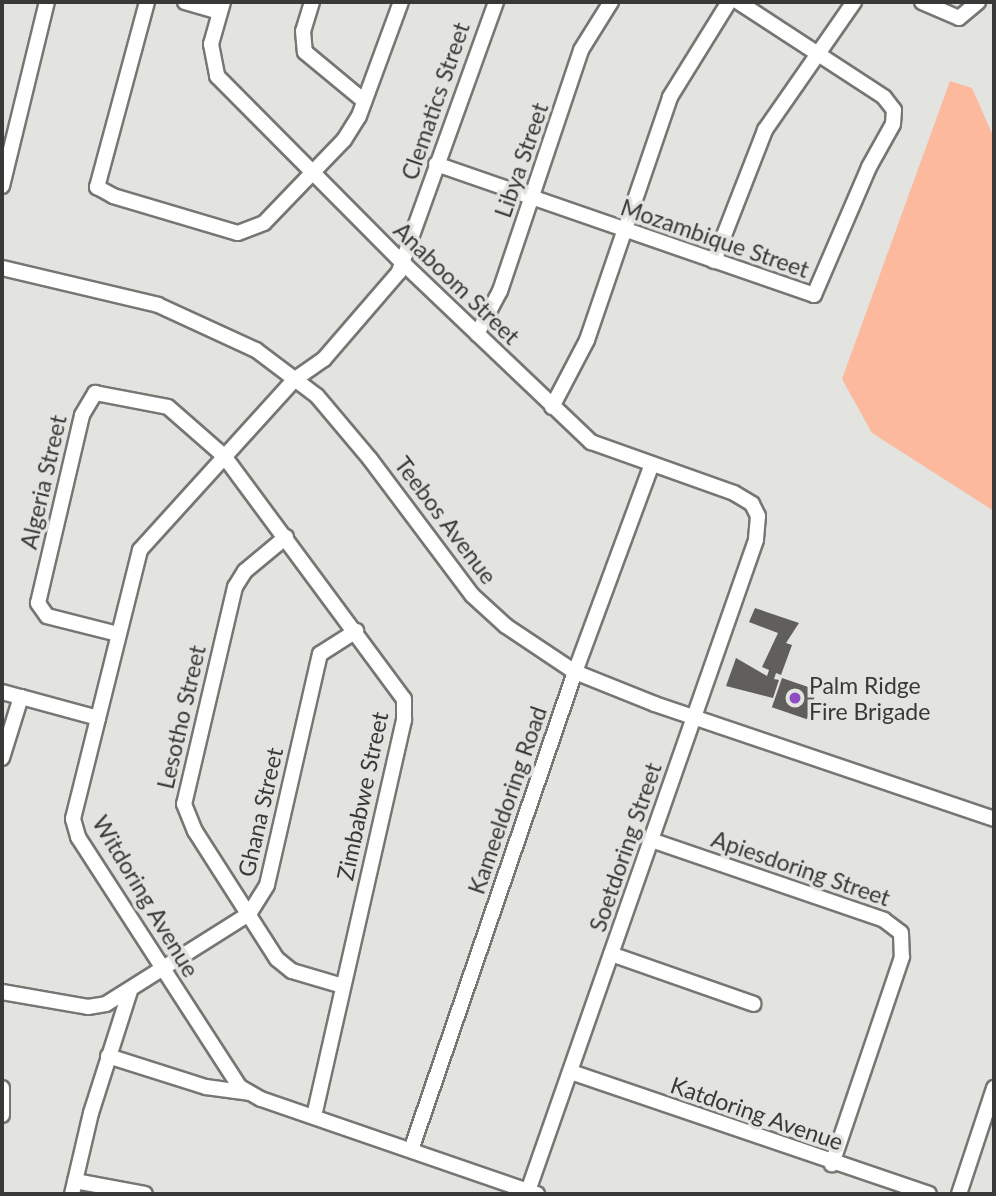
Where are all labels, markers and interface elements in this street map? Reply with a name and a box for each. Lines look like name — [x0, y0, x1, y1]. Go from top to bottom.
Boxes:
street label: Clematics Street — [395, 19, 475, 183]
street label: Libya Street — [489, 99, 553, 221]
street label: Mozambique Street — [617, 193, 813, 283]
street label: Anaboom Street — [388, 216, 526, 350]
street label: Algeria Street — [14, 412, 72, 552]
street label: Teebos Avenue — [389, 451, 503, 589]
street label: Lesotho Street — [151, 643, 211, 791]
place label: Palm Ridge Fire Brigade — [809, 671, 930, 725]
marker: Palm Ridge Fire Brigade — [787, 690, 803, 706]
street label: Kameeldoring Road — [462, 702, 552, 898]
street label: Zimbabwe Street — [331, 709, 393, 883]
street label: Ghana Street — [232, 745, 288, 879]
street label: Soetdoring Street — [583, 759, 667, 935]
street label: Witdoring Avenue — [87, 810, 205, 982]
street label: Apiesdoring Street — [708, 824, 894, 912]
street label: Katdoring Avenue — [667, 1070, 847, 1156]

